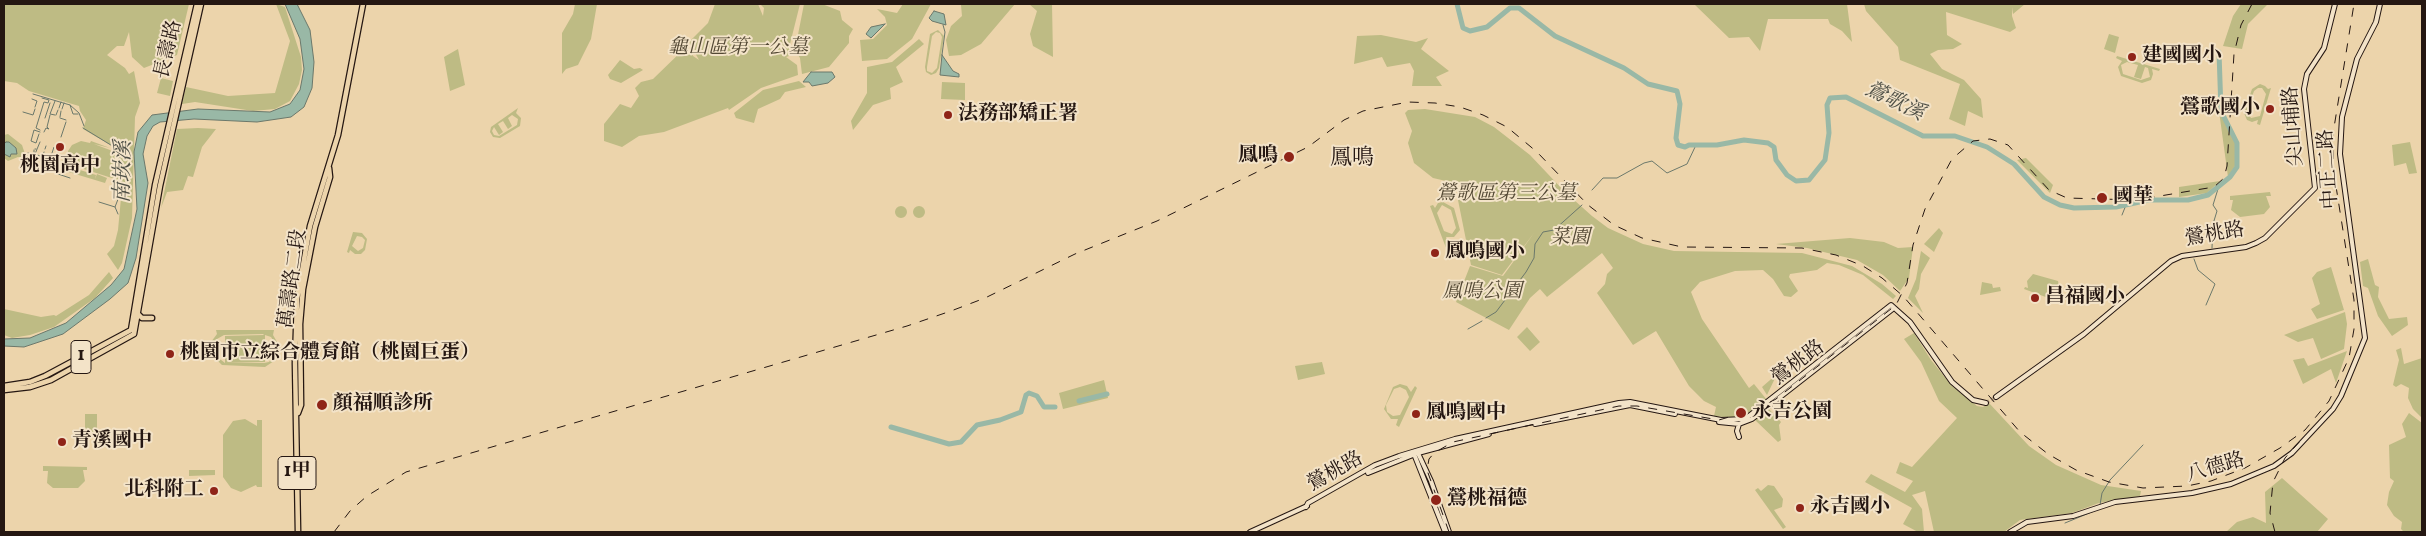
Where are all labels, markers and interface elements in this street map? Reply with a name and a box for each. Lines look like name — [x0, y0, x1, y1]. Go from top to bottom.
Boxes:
street label: 長壽路 — [152, 18, 188, 82]
park label: 龜山區第一公墓 — [668, 37, 808, 61]
place label: 建國國小 — [2142, 45, 2222, 69]
marker: 建國國小 — [2126, 51, 2138, 63]
water label: 鶯歌溪 — [1860, 78, 1928, 128]
street label: 尖山埔路 — [2280, 85, 2310, 167]
place label: 鶯歌國小 — [2180, 97, 2260, 121]
place label: 法務部矯正署 — [958, 103, 1078, 127]
marker: 鶯歌國小 — [2264, 103, 2276, 115]
marker: 法務部矯正署 — [942, 109, 954, 121]
street label: 中正二路 — [2315, 128, 2345, 210]
water label: 南崁溪 — [112, 140, 138, 204]
marker: 桃園高中 — [54, 141, 66, 153]
place label: 鳳鳴 — [1238, 145, 1278, 169]
district label: 鳳鳴 — [1330, 147, 1374, 173]
marker: 鳳鳴 — [1282, 150, 1296, 164]
place label: 桃園高中 — [20, 155, 100, 179]
park label: 鶯歌區第三公墓 — [1436, 183, 1576, 207]
place label: 國華 — [2113, 186, 2153, 210]
marker: 國華 — [2095, 191, 2109, 205]
street label: 鶯桃路 — [2183, 219, 2247, 253]
park label: 菜園 — [1550, 227, 1590, 251]
street label: 萬壽路二段 — [275, 228, 313, 330]
place label: 鳳鳴國小 — [1445, 241, 1525, 265]
marker: 鳳鳴國小 — [1429, 247, 1441, 259]
park label: 鳳鳴公園 — [1442, 281, 1522, 305]
place label: 昌福國小 — [2045, 286, 2125, 310]
marker: 昌福國小 — [2029, 292, 2041, 304]
street label: 鶯桃路 — [1768, 336, 1830, 392]
road number: 1 — [71, 341, 91, 374]
place label: 桃園市立綜合體育館（桃園巨蛋） — [180, 342, 480, 366]
marker: 桃園市立綜合體育館（桃園巨蛋） — [164, 348, 176, 360]
place label: 顏福順診所 — [333, 393, 433, 417]
marker: 顏福順診所 — [315, 398, 329, 412]
place label: 永吉公園 — [1752, 401, 1832, 425]
place label: 鳳鳴國中 — [1426, 402, 1506, 426]
marker: 永吉公園 — [1734, 406, 1748, 420]
marker: 鳳鳴國中 — [1410, 408, 1422, 420]
place label: 青溪國中 — [72, 430, 152, 454]
marker: 青溪國中 — [56, 436, 68, 448]
street label: 鶯桃路 — [1304, 448, 1368, 498]
street label: 八德路 — [2184, 449, 2248, 489]
road number: 1甲 — [278, 456, 316, 489]
place label: 北科附工 — [124, 479, 204, 503]
marker: 北科附工 — [208, 485, 220, 497]
place label: 鶯桃福德 — [1447, 488, 1527, 512]
marker: 鶯桃福德 — [1429, 493, 1443, 507]
place label: 永吉國小 — [1810, 496, 1890, 520]
marker: 永吉國小 — [1794, 502, 1806, 514]

